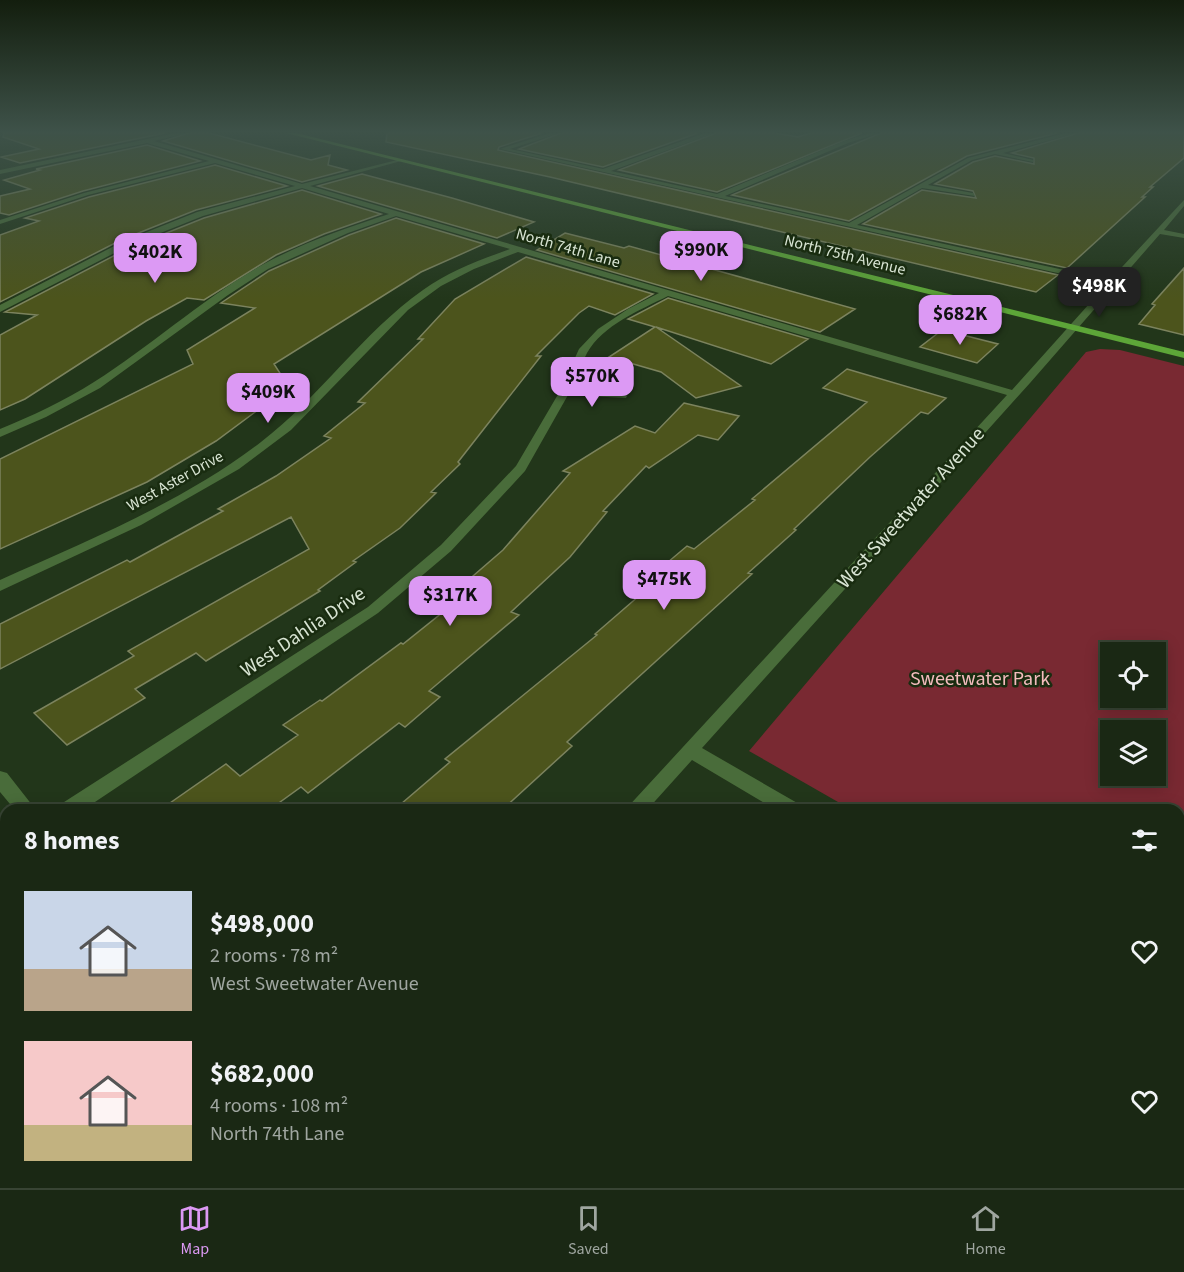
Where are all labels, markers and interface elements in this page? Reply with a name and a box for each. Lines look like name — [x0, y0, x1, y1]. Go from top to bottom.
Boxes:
street label: North 74th Lane — [513, 223, 623, 273]
street label: North 75th Avenue — [782, 229, 908, 281]
pin: $990K — [659, 231, 743, 282]
pin: $402K — [113, 233, 197, 284]
text: $990K — [674, 236, 728, 264]
text: $402K — [128, 238, 182, 266]
pin: $498K — [1057, 267, 1141, 318]
text: $498K — [1072, 272, 1126, 300]
pin: $682K — [918, 295, 1002, 346]
text: $682K — [933, 300, 987, 328]
pin: $570K — [550, 357, 634, 408]
text: $570K — [565, 362, 619, 390]
pin: $409K — [226, 373, 310, 424]
text: $409K — [241, 378, 295, 406]
street label: West Sweetwater Avenue — [831, 421, 991, 595]
street label: West Aster Drive — [123, 445, 227, 517]
pin: $475K — [622, 560, 706, 611]
text: $475K — [637, 565, 691, 593]
pin: $317K — [408, 576, 492, 627]
street label: West Dahlia Drive — [235, 580, 371, 684]
text: $317K — [423, 581, 477, 609]
map controls — [1100, 642, 1166, 786]
button: locate — [1100, 642, 1166, 708]
park label: Sweetwater Park — [910, 665, 1050, 693]
button: layers — [1100, 720, 1166, 786]
text: 8 homes — [24, 822, 119, 859]
icon: filters — [1128, 824, 1161, 857]
text: $498,000 — [210, 905, 314, 942]
icon: home — [72, 915, 144, 987]
icon: heart — [1128, 935, 1161, 968]
text: 2 rooms · 78 m² — [210, 942, 338, 970]
text: West Sweetwater Avenue — [210, 970, 419, 998]
text: $682,000 — [210, 1055, 314, 1092]
icon: home — [72, 1065, 144, 1137]
icon: heart — [1128, 1085, 1161, 1118]
text: 4 rooms · 108 m² — [210, 1092, 348, 1120]
text: North 74th Lane — [210, 1120, 345, 1148]
tab: Map — [178, 1202, 211, 1260]
tab: Saved — [568, 1202, 609, 1260]
tab: Home — [965, 1202, 1006, 1260]

